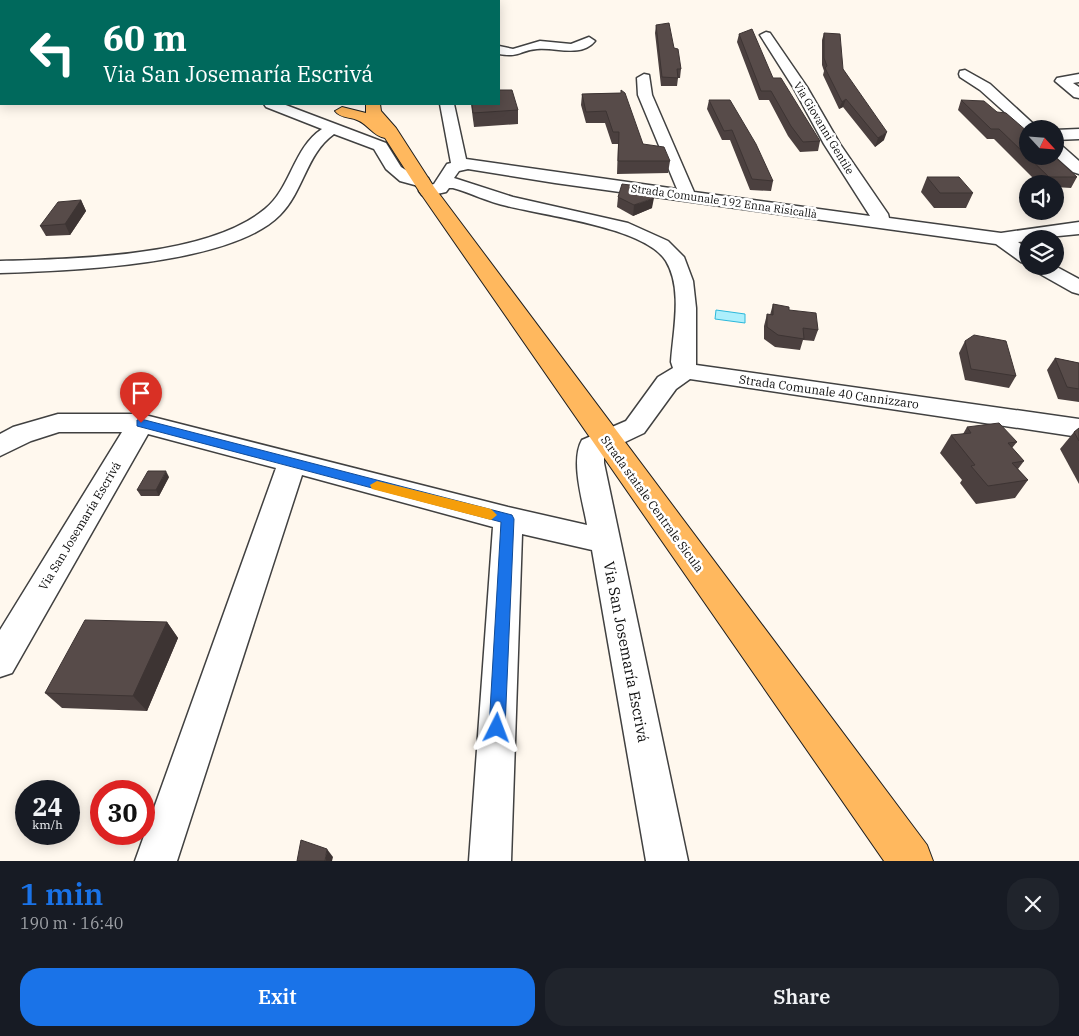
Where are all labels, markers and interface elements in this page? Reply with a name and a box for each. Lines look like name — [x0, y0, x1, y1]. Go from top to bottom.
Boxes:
text: 60 m — [103, 15, 187, 61]
icon: left — [20, 20, 85, 85]
text: Via San Josemaría Escrivá — [103, 59, 373, 88]
street label: Via Giovanni Gentile — [791, 79, 857, 177]
north arrow — [1019, 120, 1064, 165]
map controls — [1019, 120, 1064, 275]
button: sound — [1019, 175, 1064, 220]
street label: Strada Comunale 192 Enna Risicallà — [630, 181, 818, 221]
button: layers — [1019, 230, 1064, 275]
street label: Strada Comunale 40 Cannizzaro — [738, 371, 920, 412]
pin — [120, 372, 162, 423]
icon: arrive — [127, 379, 155, 407]
street label: Strada statale Centrale Sicula — [598, 432, 707, 575]
street label: Via San Josemaría Escrivá — [35, 458, 124, 593]
street label: Via San Josemaría Escrivá — [600, 560, 653, 744]
position arrow — [470, 701, 522, 753]
speed limit sign: 30 — [90, 780, 155, 845]
text: 24 — [32, 790, 63, 823]
text: km/h — [32, 817, 63, 832]
text: 1 min — [20, 874, 103, 913]
button: close — [1007, 878, 1059, 930]
text: 190 m · 16:40 — [20, 913, 123, 933]
button: Exit — [20, 968, 535, 1026]
button: Share — [545, 968, 1059, 1026]

